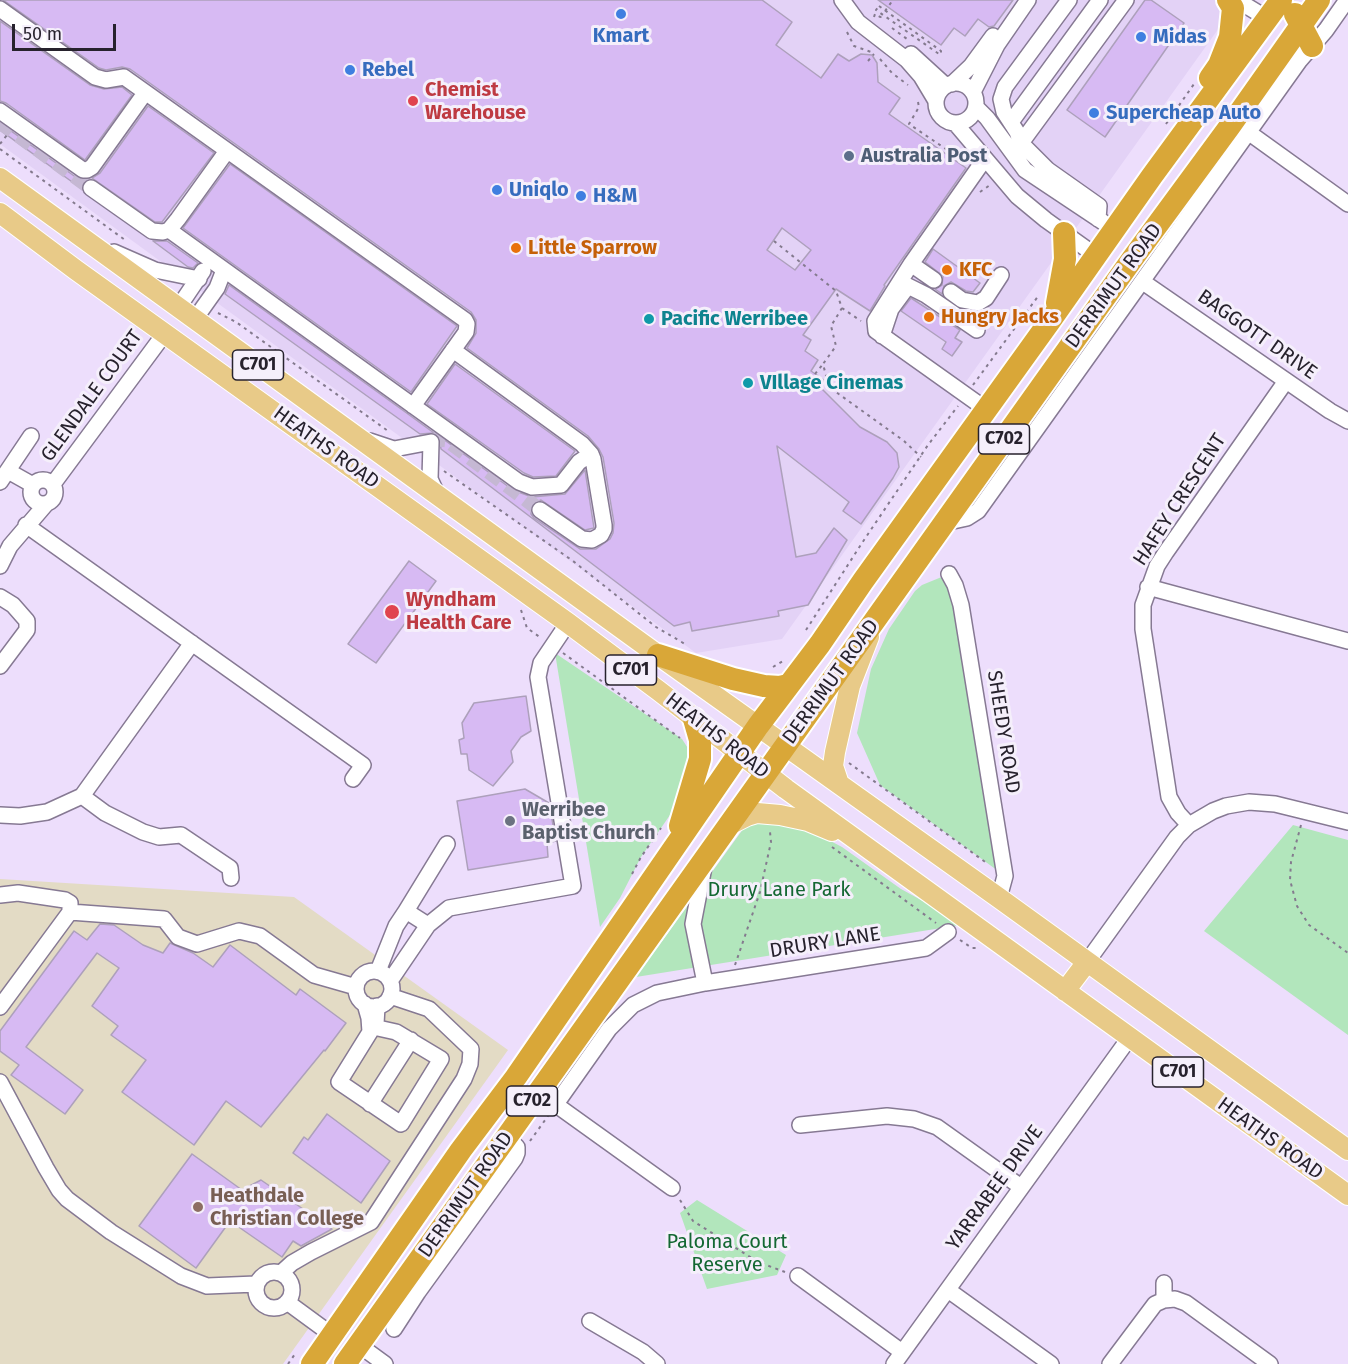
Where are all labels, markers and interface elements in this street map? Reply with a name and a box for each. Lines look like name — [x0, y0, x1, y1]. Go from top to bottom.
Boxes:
marker: Kmart — [614, 7, 628, 21]
scale bar — [15, 12, 118, 50]
text: 50 m — [23, 23, 62, 45]
place label: Kmart — [593, 24, 649, 48]
place label: Midas — [1153, 25, 1207, 49]
marker: Midas — [1134, 30, 1148, 44]
place label: Rebel — [362, 58, 414, 82]
marker: Rebel — [343, 63, 357, 77]
place label: Chemist Warehouse — [425, 78, 526, 125]
marker: Chemist Warehouse — [406, 94, 420, 108]
place label: Supercheap Auto — [1106, 101, 1261, 125]
marker: Supercheap Auto — [1087, 106, 1101, 120]
place label: Australia Post — [861, 144, 987, 168]
marker: Australia Post — [842, 149, 856, 163]
place label: Uniqlo — [509, 178, 569, 202]
marker: Uniqlo — [490, 183, 504, 197]
place label: H&M — [593, 184, 637, 208]
marker: H&M — [574, 189, 588, 203]
street label: DERRIMUT ROAD — [1061, 219, 1167, 353]
place label: Little Sparrow — [528, 236, 657, 260]
marker: Little Sparrow — [509, 241, 523, 255]
place label: KFC — [959, 258, 993, 282]
marker: KFC — [940, 263, 954, 277]
street label: BAGGOTT DRIVE — [1193, 285, 1321, 385]
place label: Hungry Jacks — [941, 305, 1059, 329]
place label: Pacific Werribee — [661, 307, 808, 331]
marker: Hungry Jacks — [922, 310, 936, 324]
marker: Pacific Werribee — [642, 312, 656, 326]
street label: GLENDALE COURT — [36, 325, 148, 467]
road number: C701 — [232, 350, 284, 380]
place label: VIllage Cinemas — [760, 371, 903, 395]
marker: VIllage Cinemas — [741, 376, 755, 390]
street label: HEATHS ROAD — [268, 402, 384, 494]
road number: C702 — [978, 424, 1030, 454]
street label: HAFEY CRESCENT — [1128, 430, 1232, 570]
place label: Wyndham Health Care — [406, 588, 512, 635]
marker: Wyndham Health Care — [383, 603, 401, 621]
street label: DERRIMUT ROAD — [778, 615, 884, 749]
road number: C701 — [606, 655, 656, 685]
street label: SHEEDY ROAD — [981, 669, 1025, 795]
street label: HEATHS ROAD — [660, 688, 774, 784]
place label: Werribee Baptist Church — [522, 798, 656, 845]
marker: Werribee Baptist Church — [503, 814, 517, 828]
park label: Drury Lane Park — [707, 878, 851, 902]
street label: DRURY LANE — [768, 922, 882, 964]
road number: C701 — [1152, 1057, 1204, 1087]
road number: C702 — [506, 1086, 558, 1116]
street label: HEATHS ROAD — [1212, 1093, 1328, 1185]
street label: YARRABEE DRIVE — [942, 1121, 1048, 1255]
street label: DERRIMUT ROAD — [414, 1127, 518, 1263]
place label: Heathdale Christian College — [210, 1184, 364, 1231]
marker: Heathdale Christian College — [191, 1200, 205, 1214]
park label: Paloma Court Reserve — [666, 1230, 788, 1277]

